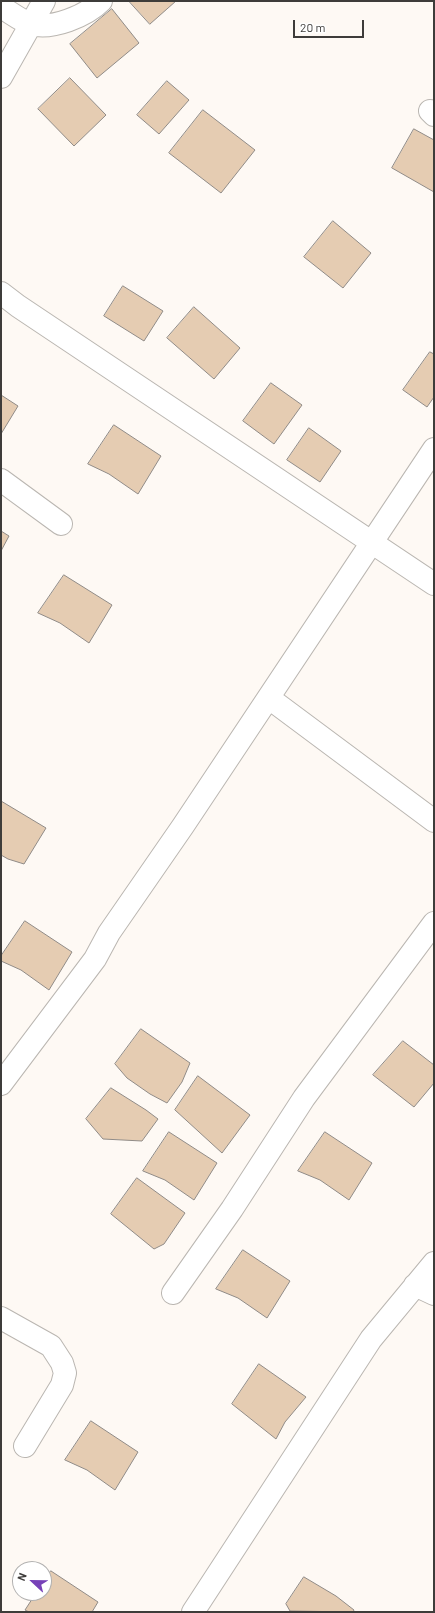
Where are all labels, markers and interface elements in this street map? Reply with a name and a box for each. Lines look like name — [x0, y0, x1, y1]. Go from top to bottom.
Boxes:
scale bar — [295, 12, 366, 38]
text: 20 m — [300, 20, 326, 34]
north arrow — [12, 1561, 52, 1601]
text: N — [14, 1571, 29, 1583]

